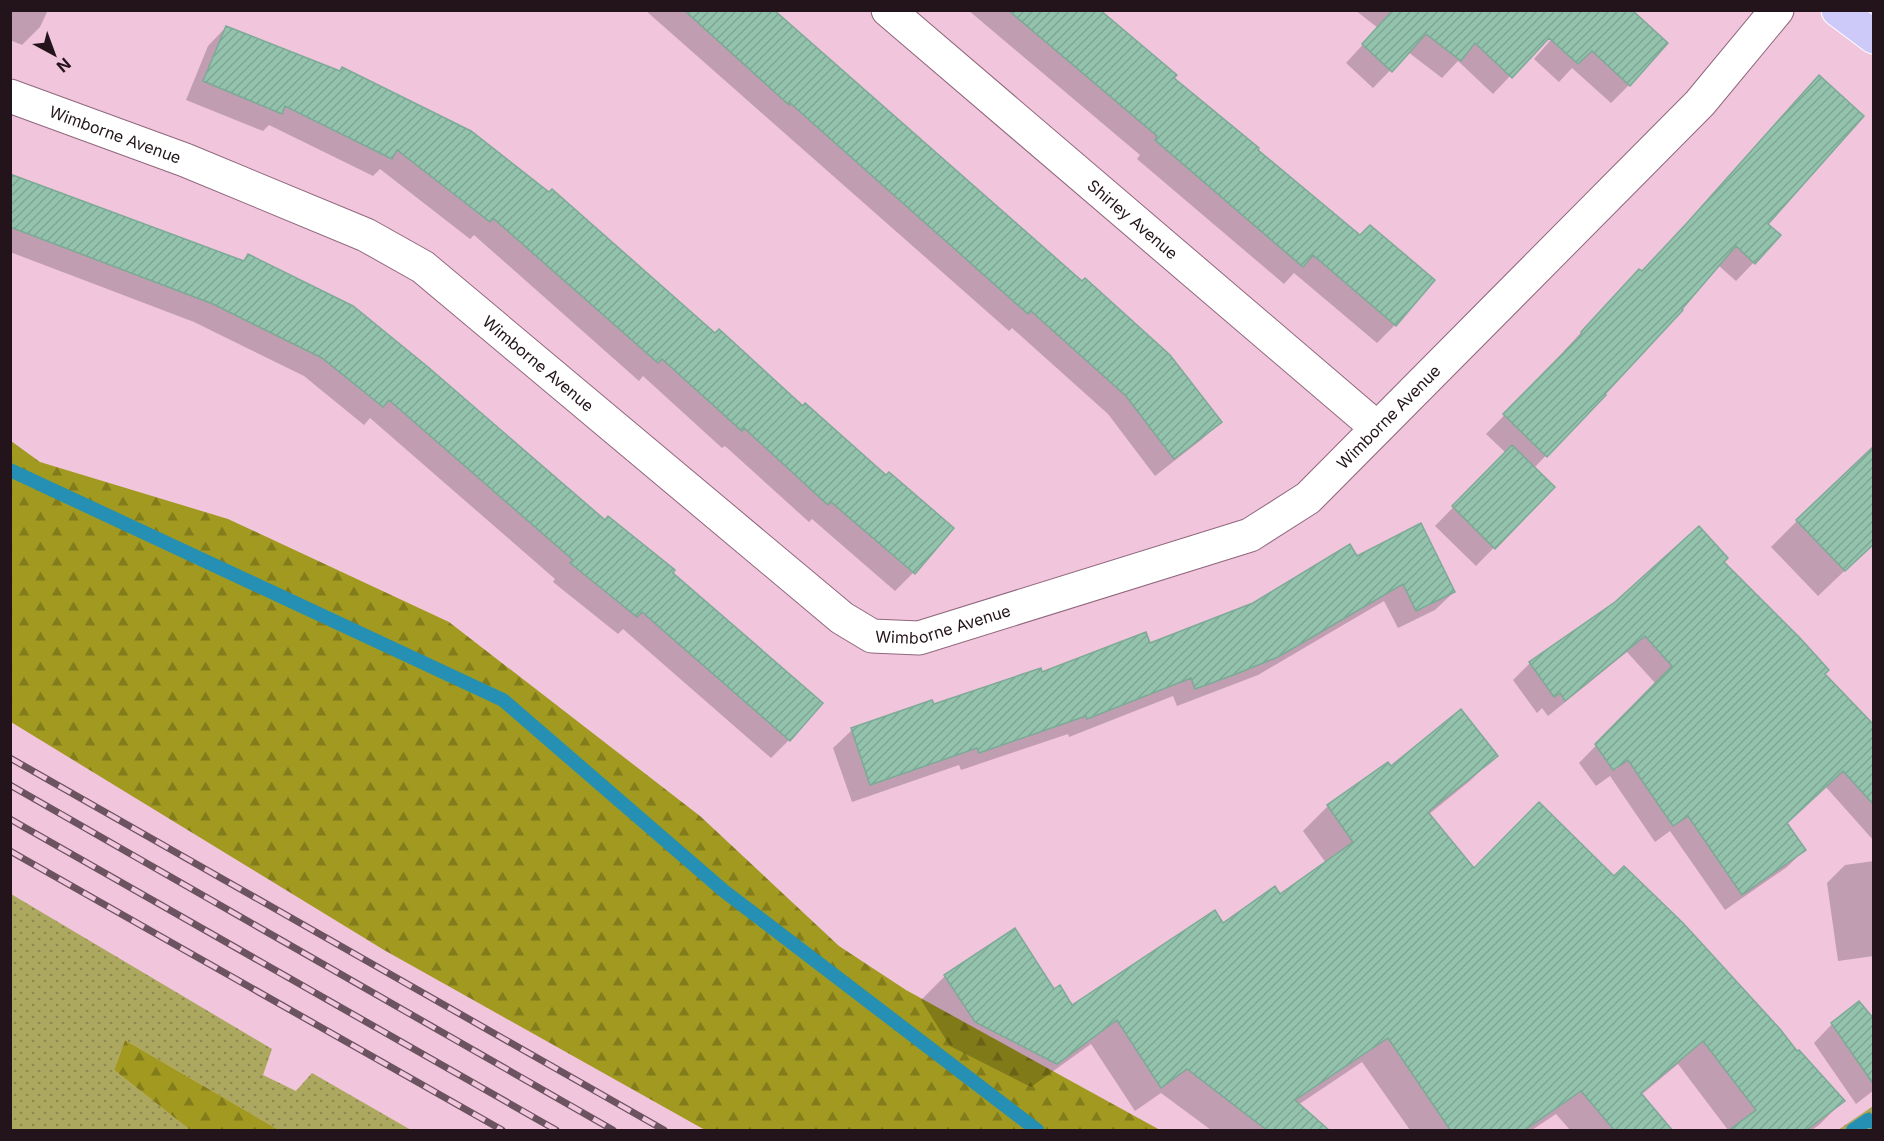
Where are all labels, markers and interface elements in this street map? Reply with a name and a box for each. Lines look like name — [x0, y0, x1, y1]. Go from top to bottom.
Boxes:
north arrow — [24, 24, 84, 84]
text: N — [53, 54, 75, 77]
street label: Wimborne Avenue — [47, 101, 184, 168]
street label: Shirley Avenue — [1084, 175, 1182, 263]
street label: Wimborne Avenue — [479, 311, 598, 416]
street label: Wimborne Avenue — [1333, 361, 1445, 473]
street label: Wimborne Avenue — [875, 600, 1013, 648]

